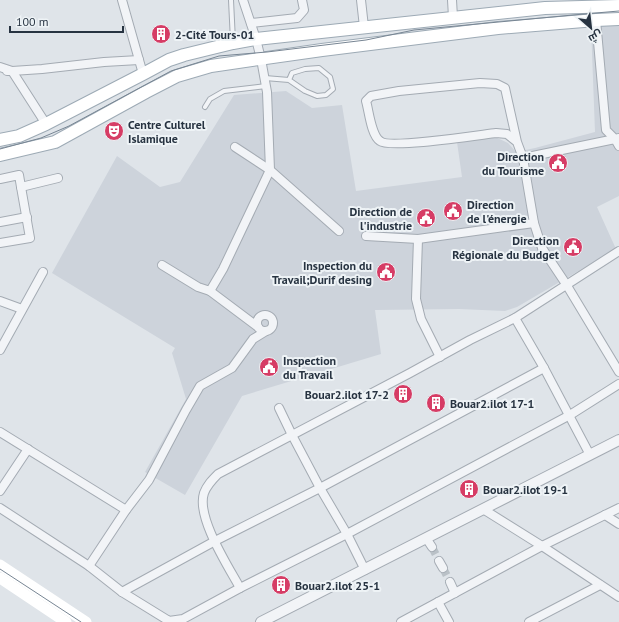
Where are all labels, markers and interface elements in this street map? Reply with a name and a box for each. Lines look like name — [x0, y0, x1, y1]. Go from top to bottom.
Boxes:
scale bar — [10, 8, 123, 34]
north arrow — [571, 8, 611, 48]
text: 100 m — [16, 14, 49, 29]
building icon: 2-Cité Tours-01 — [150, 23, 172, 45]
place label: 2-Cité Tours-01 — [175, 27, 254, 42]
text: ش — [586, 27, 605, 46]
place label: Centre Culturel Islamique — [128, 117, 206, 146]
theatre icon: Centre Culturel Islamique — [103, 120, 125, 142]
place label: Direction du Tourisme — [482, 149, 544, 178]
public building icon: Direction du Tourisme — [547, 152, 569, 174]
place label: Direction de l'énergie — [467, 197, 527, 226]
public building icon: Direction de l'énergie — [442, 200, 464, 222]
place label: Direction de l'industrie — [350, 204, 412, 233]
public building icon: Direction de l'industrie — [415, 207, 437, 229]
place label: Direction Régionale du Budget — [452, 233, 560, 262]
public building icon: Direction Régionale du Budget — [562, 236, 584, 258]
place label: Inspection du Travail;Durif desing — [272, 258, 372, 287]
public building icon: Inspection du Travail;Durif desing — [375, 261, 397, 283]
place label: Inspection du Travail — [283, 353, 336, 382]
public building icon: Inspection du Travail — [258, 356, 280, 378]
building icon: Bouar2.ilot 17-2 — [392, 383, 414, 405]
place label: Bouar2.ilot 17-2 — [305, 387, 389, 402]
building icon: Bouar2.ilot 17-1 — [425, 392, 447, 414]
place label: Bouar2.ilot 17-1 — [450, 396, 534, 411]
building icon: Bouar2.ilot 19-1 — [458, 478, 480, 500]
place label: Bouar2.ilot 19-1 — [483, 482, 568, 497]
building icon: Bouar2.ilot 25-1 — [270, 574, 292, 596]
place label: Bouar2.ilot 25-1 — [295, 578, 380, 593]

